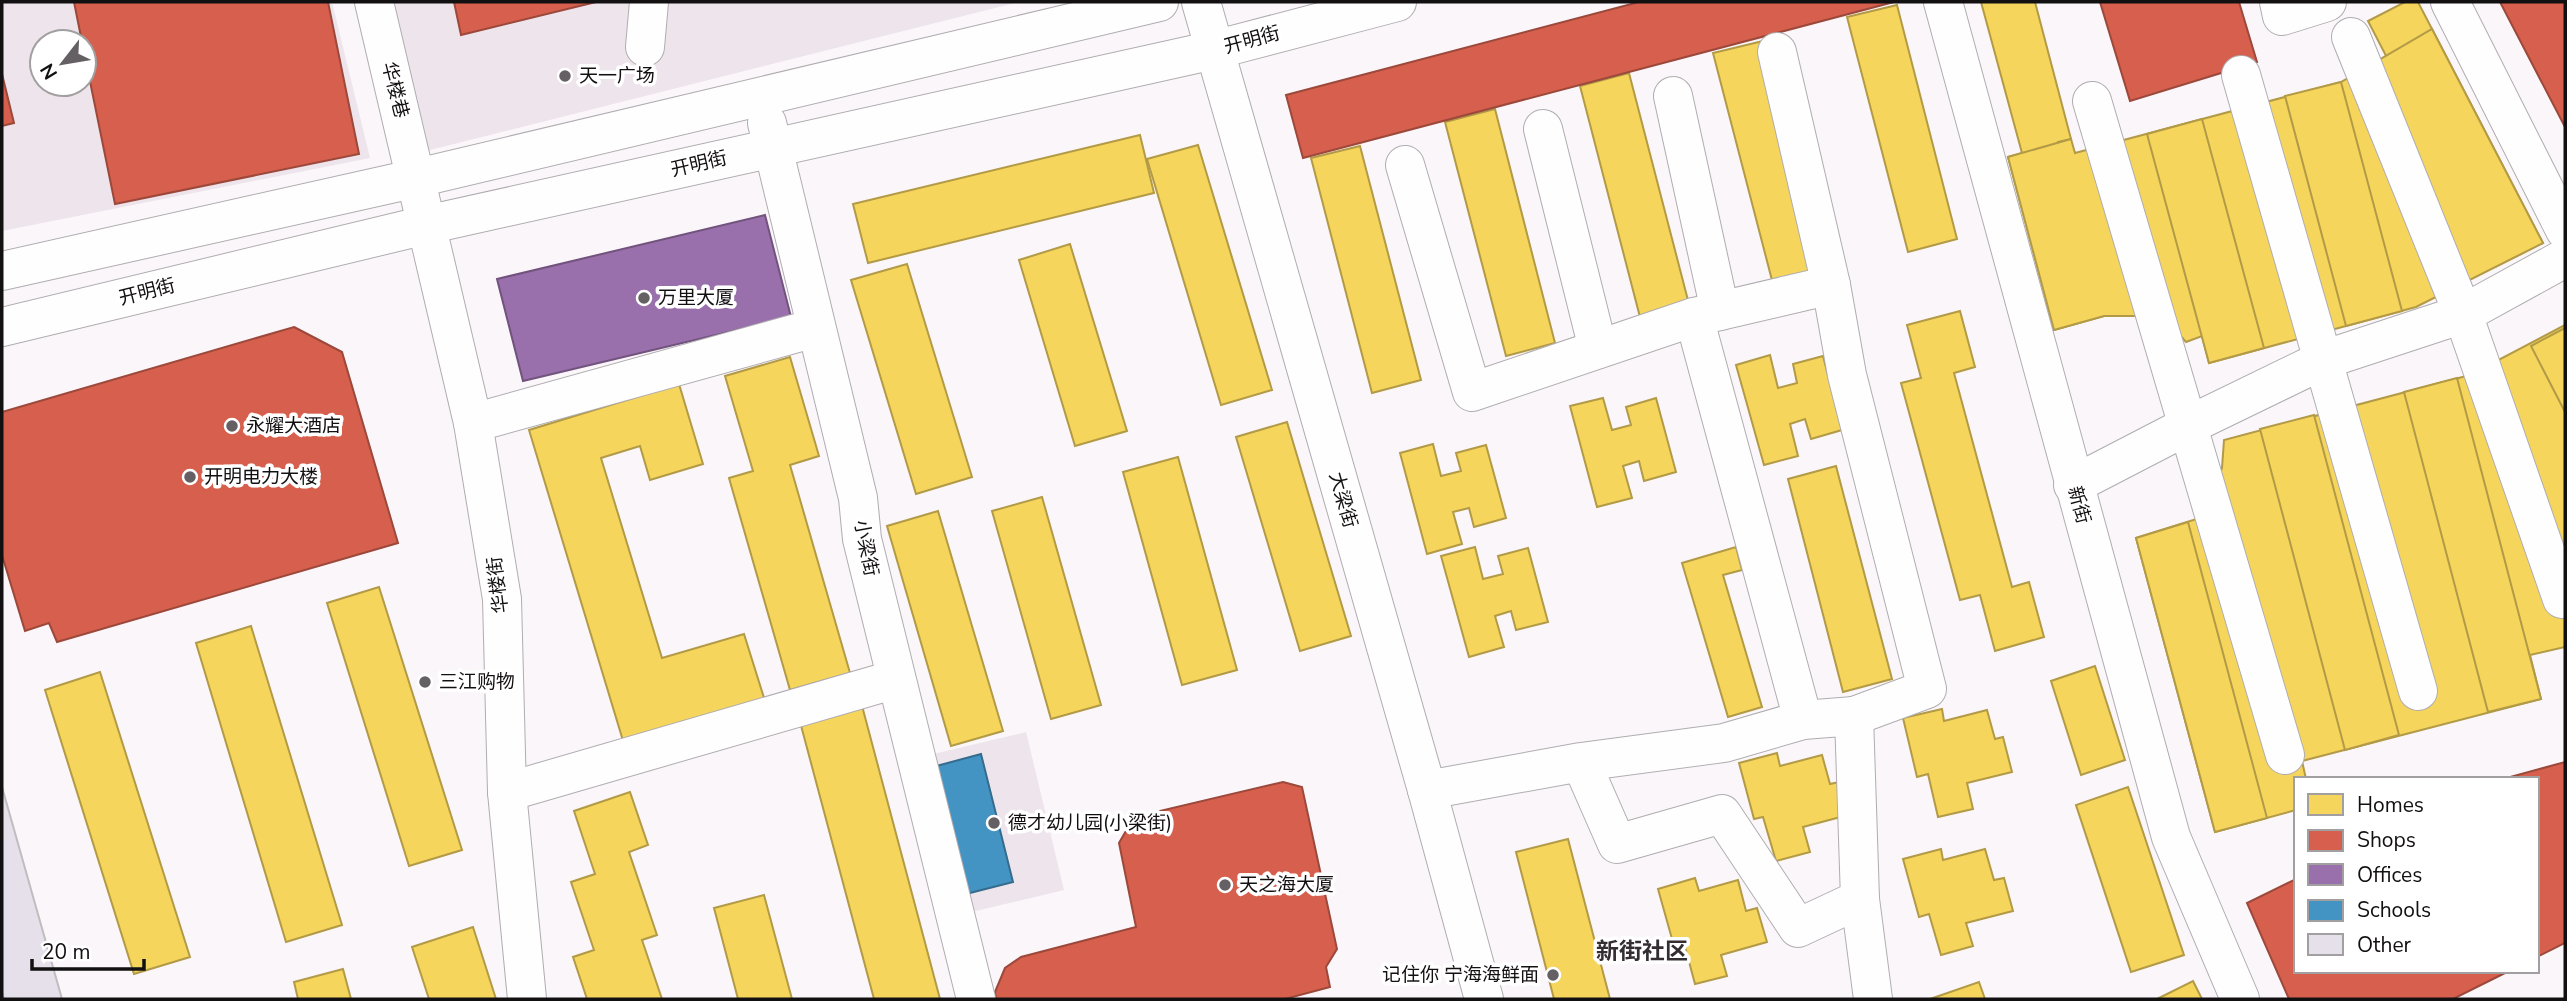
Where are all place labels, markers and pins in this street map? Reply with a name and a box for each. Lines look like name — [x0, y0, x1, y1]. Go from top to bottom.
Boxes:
place label: 天一广场 — [579, 63, 655, 89]
marker: 天一广场 — [557, 68, 573, 84]
place label: 万里大厦 — [658, 285, 734, 311]
marker: 万里大厦 — [636, 290, 652, 306]
place label: 永耀大酒店 — [246, 413, 341, 439]
marker: 永耀大酒店 — [224, 418, 240, 434]
place label: 开明电力大楼 — [204, 464, 318, 490]
marker: 开明电力大楼 — [182, 469, 198, 485]
place label: 三江购物 — [439, 669, 515, 695]
marker: 三江购物 — [417, 674, 433, 690]
place label: 德才幼儿园(小梁街) — [1008, 810, 1172, 836]
marker: 德才幼儿园(小梁街) — [986, 815, 1002, 831]
place label: 天之海大厦 — [1239, 872, 1334, 898]
marker: 天之海大厦 — [1217, 877, 1233, 893]
place label: 记住你 宁海海鲜面 — [1382, 962, 1539, 988]
marker: 记住你 宁海海鲜面 — [1545, 967, 1561, 983]

